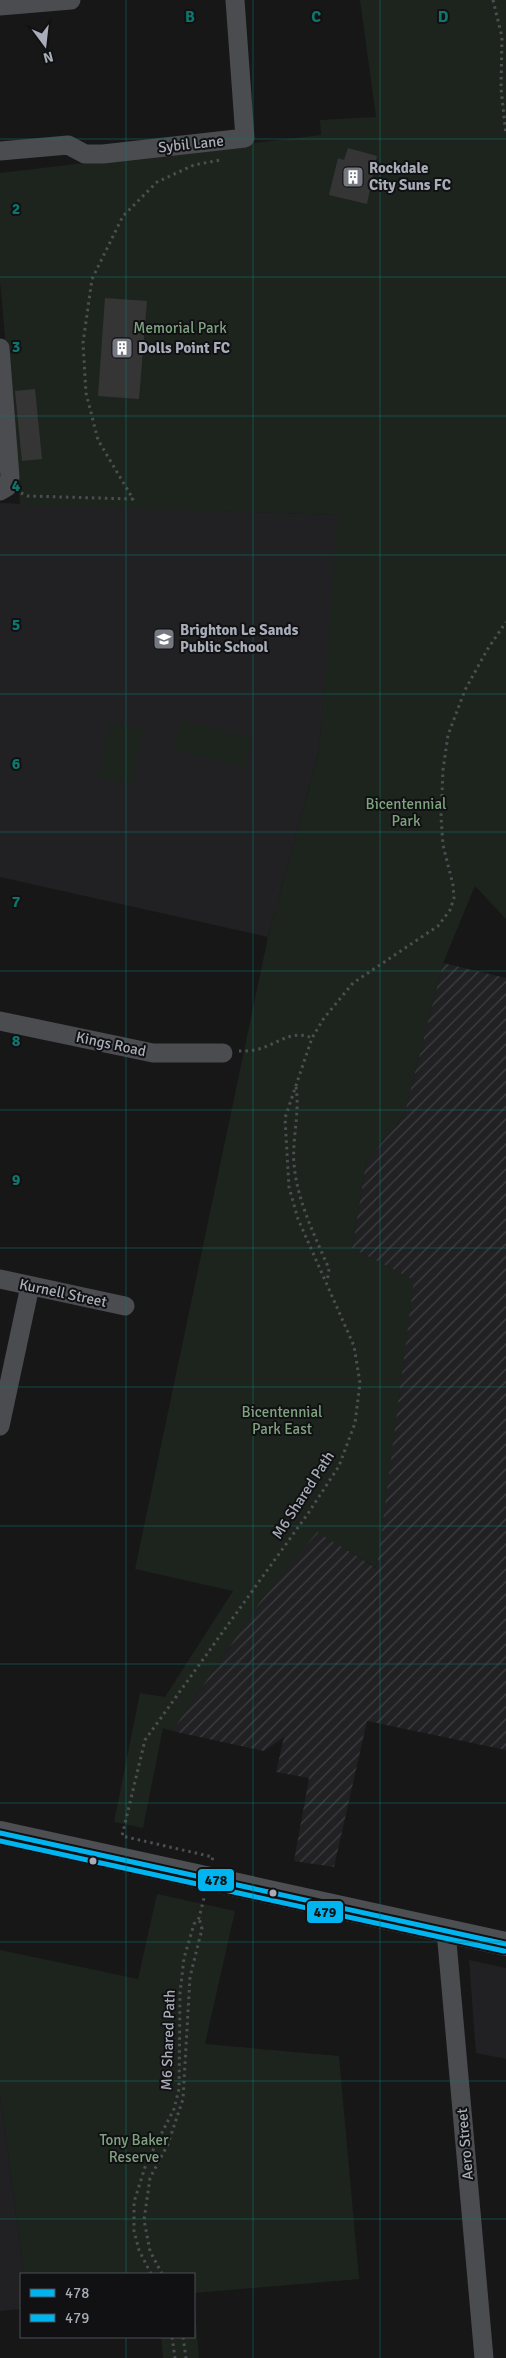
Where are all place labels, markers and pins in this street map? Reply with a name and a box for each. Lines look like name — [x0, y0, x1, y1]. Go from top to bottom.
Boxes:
place label: Rockdale City Suns FC — [369, 159, 451, 194]
building icon: Rockdale City Suns FC — [341, 165, 365, 189]
building icon: Dolls Point FC — [110, 336, 134, 360]
place label: Dolls Point FC — [138, 339, 230, 357]
place label: Brighton Le Sands Public School — [180, 621, 299, 656]
school or university icon: Brighton Le Sands Public School — [152, 627, 176, 651]
unlabelled marker — [88, 1856, 98, 1866]
unlabelled marker — [268, 1888, 278, 1898]

